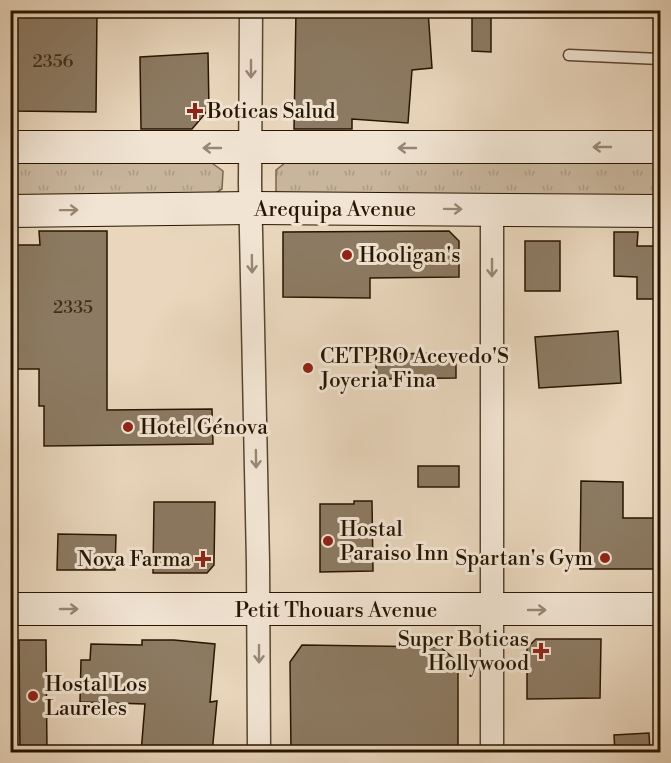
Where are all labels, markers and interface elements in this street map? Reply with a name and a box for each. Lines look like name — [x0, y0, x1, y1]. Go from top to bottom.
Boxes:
house number: 2356 — [32, 50, 74, 73]
one-way arrow — [245, 58, 257, 78]
place label: Boticas Salud — [206, 99, 335, 125]
marker: Boticas Salud — [188, 104, 202, 118]
one-way arrow — [593, 141, 613, 153]
one-way arrow — [203, 142, 223, 154]
one-way arrow — [398, 142, 418, 154]
street label: Arequipa Avenue — [253, 197, 416, 223]
one-way arrow — [58, 204, 78, 216]
one-way arrow — [442, 204, 462, 215]
place label: Hooligan's — [359, 243, 461, 269]
marker: Hooligan's — [340, 248, 354, 262]
one-way arrow — [246, 253, 257, 273]
one-way arrow — [486, 258, 498, 278]
house number: 2335 — [53, 296, 93, 319]
place label: CETPRO Acevedo'S Joyeria Fina — [319, 344, 509, 394]
marker: CETPRO Acevedo'S Joyeria Fina — [301, 361, 315, 375]
place label: Hotel Génova — [140, 415, 268, 441]
marker: Hotel Génova — [121, 420, 135, 434]
one-way arrow — [250, 448, 262, 468]
place label: Hostal Paraiso Inn — [340, 517, 449, 567]
marker: Hostal Paraiso Inn — [321, 534, 335, 548]
place label: Spartan's Gym — [455, 546, 593, 572]
place label: Nova Farma — [77, 547, 191, 573]
marker: Spartan's Gym — [598, 551, 612, 565]
marker: Nova Farma — [196, 552, 210, 566]
street label: Petit Thouars Avenue — [235, 598, 437, 624]
one-way arrow — [58, 603, 78, 615]
one-way arrow — [526, 604, 546, 615]
place label: Super Boticas Hollywood — [398, 627, 529, 677]
one-way arrow — [253, 643, 265, 663]
marker: Super Boticas Hollywood — [534, 644, 548, 658]
place label: Hostal Los Laureles — [45, 672, 147, 722]
marker: Hostal Los Laureles — [26, 689, 40, 703]

